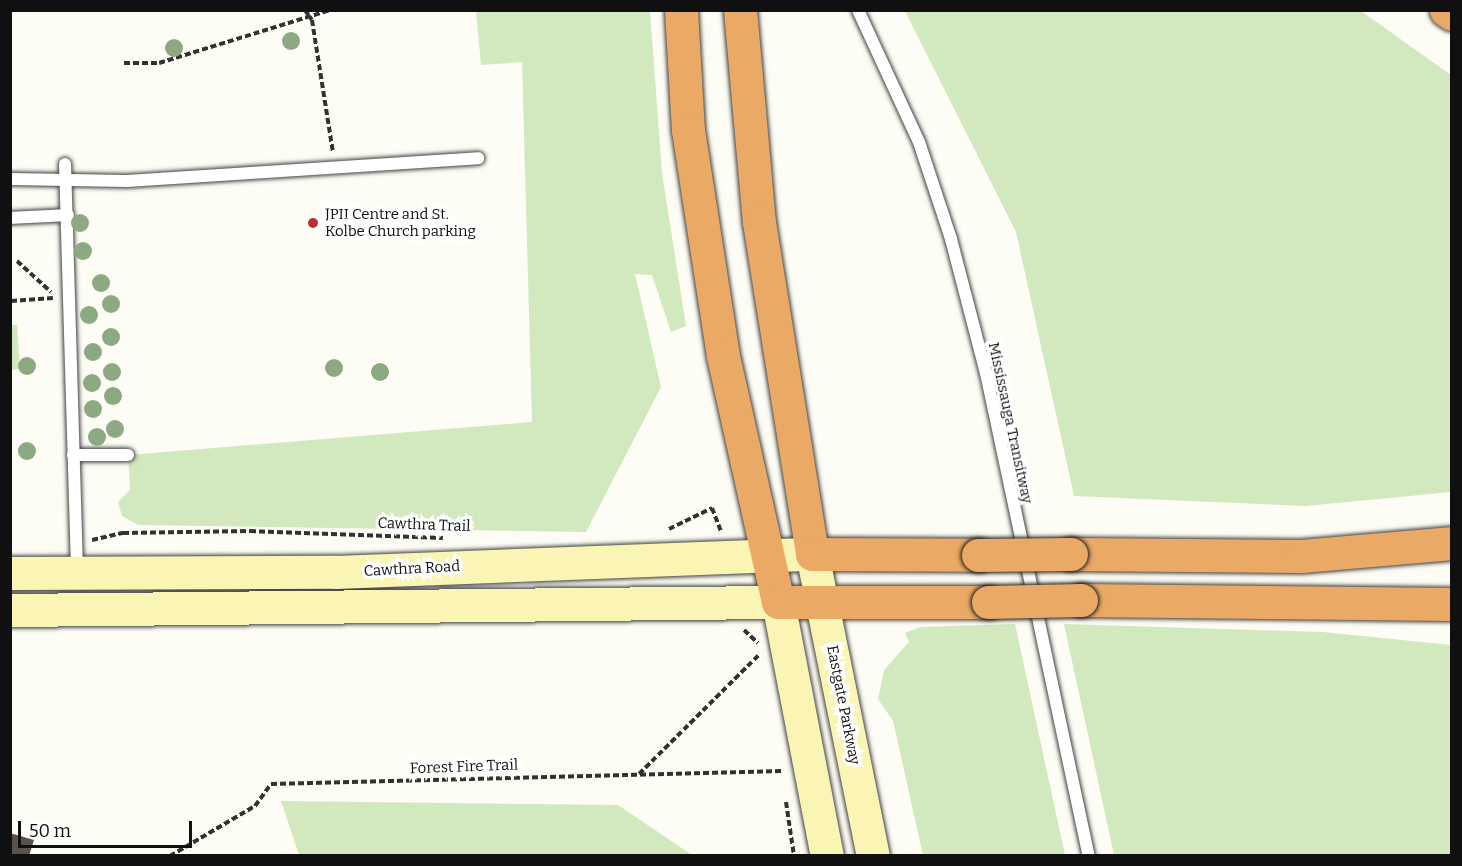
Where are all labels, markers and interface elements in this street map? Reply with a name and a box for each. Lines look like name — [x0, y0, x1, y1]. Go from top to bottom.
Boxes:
place label: JPII Centre and St. Kolbe Church parking — [325, 205, 476, 240]
marker: JPII Centre and St. Kolbe Church parking — [306, 216, 320, 230]
street label: Mississauga Transitway — [984, 341, 1036, 505]
street label: Cawthra Trail — [377, 514, 471, 536]
street label: Cawthra Road — [363, 557, 461, 581]
street label: Eastgate Parkway — [823, 644, 863, 766]
street label: Forest Fire Trail — [410, 756, 518, 778]
scale bar — [21, 809, 195, 847]
text: 50 m — [29, 820, 71, 842]

